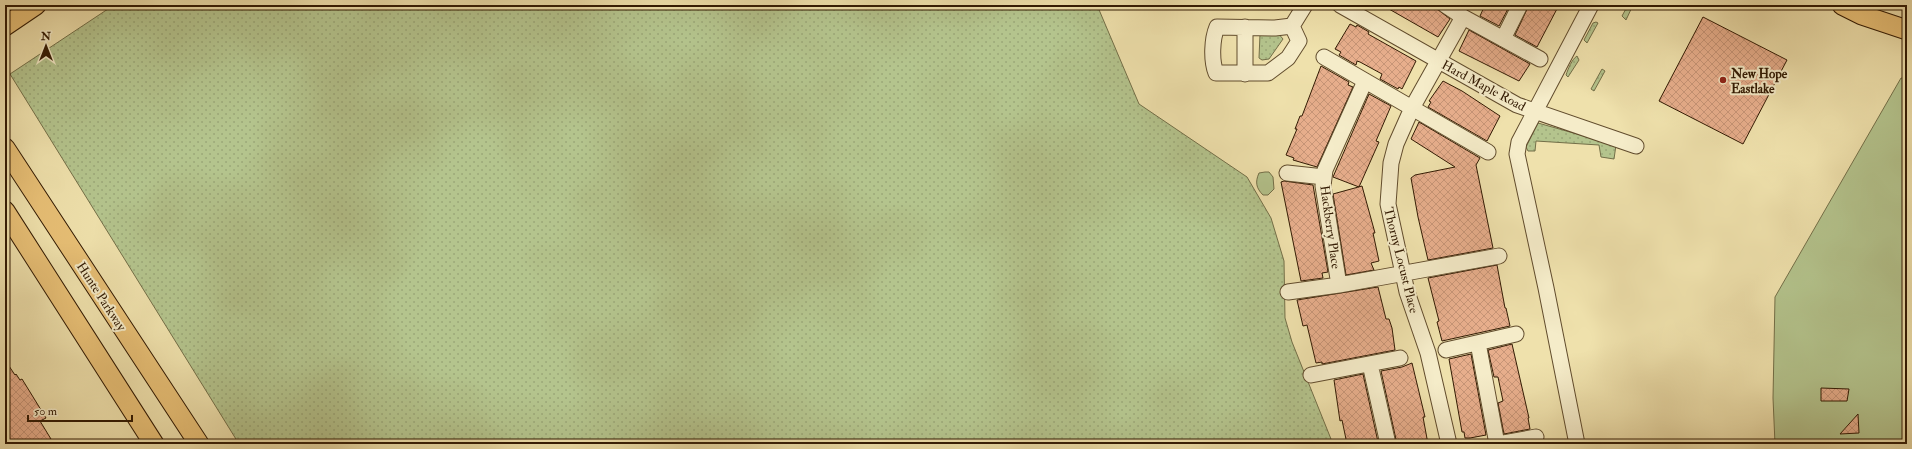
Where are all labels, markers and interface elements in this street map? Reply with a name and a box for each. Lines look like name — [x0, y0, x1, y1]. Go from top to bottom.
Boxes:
north arrow — [26, 26, 66, 66]
text: N — [40, 30, 52, 43]
street label: Hard Maple Road — [1438, 57, 1529, 116]
place label: New Hope Eastlake — [1730, 66, 1788, 97]
marker: New Hope Eastlake — [1718, 75, 1728, 85]
street label: Hackberry Place — [1315, 184, 1344, 271]
street label: Thorny Locust Place — [1379, 206, 1422, 316]
street label: Hunte Parkway — [72, 259, 129, 335]
scale bar — [28, 397, 132, 423]
text: 50 m — [34, 404, 58, 419]

